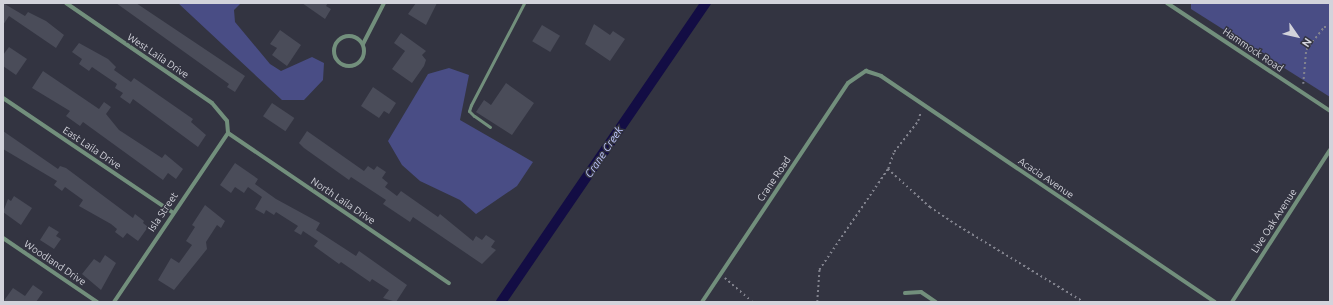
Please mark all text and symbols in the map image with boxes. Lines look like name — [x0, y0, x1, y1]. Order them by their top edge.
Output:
north arrow — [1277, 16, 1317, 56]
street label: Hammock Road — [1221, 25, 1285, 75]
street label: West Laila Drive — [125, 31, 191, 81]
text: N — [1300, 36, 1314, 49]
street label: East Laila Drive — [61, 124, 123, 172]
water label: Crane Creek — [582, 124, 626, 180]
street label: Crane Road — [755, 154, 793, 204]
street label: Acacia Avenue — [1016, 155, 1076, 201]
street label: North Laila Drive — [309, 175, 377, 227]
street label: Live Oak Avenue — [1249, 187, 1299, 255]
street label: Isla Street — [145, 190, 181, 234]
street label: Woodland Drive — [22, 238, 88, 288]

